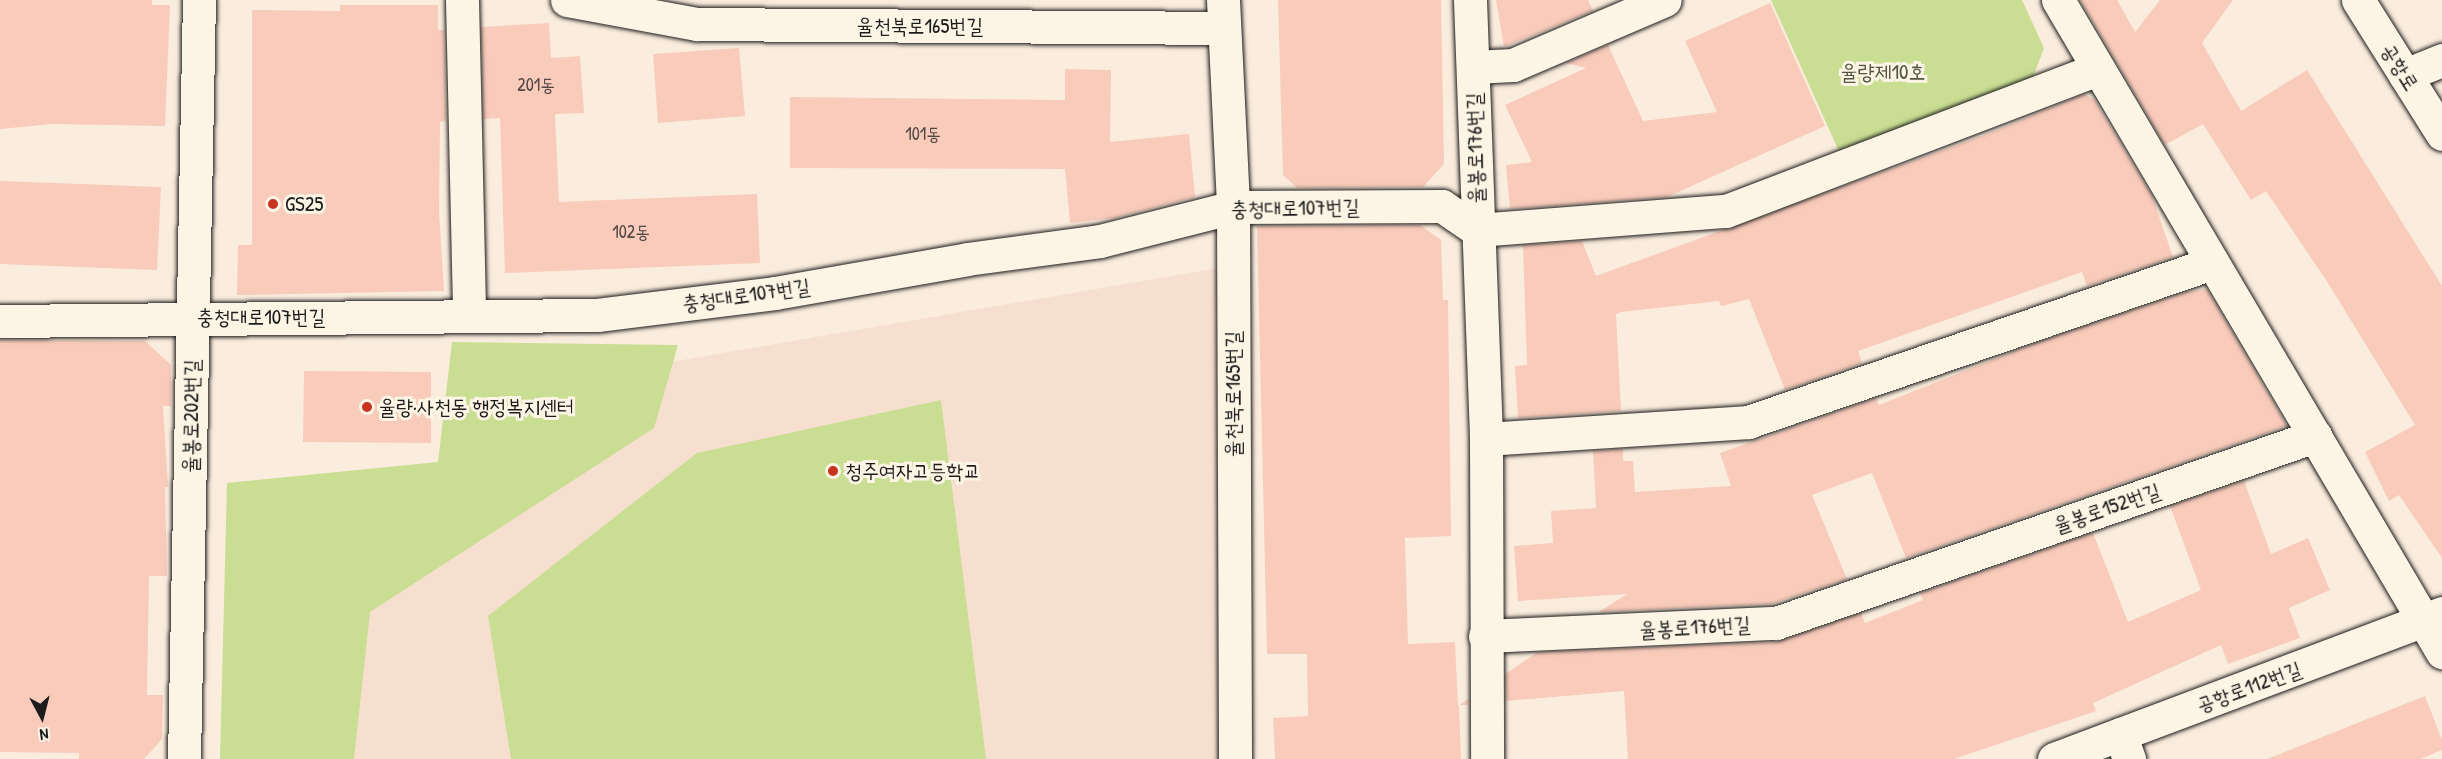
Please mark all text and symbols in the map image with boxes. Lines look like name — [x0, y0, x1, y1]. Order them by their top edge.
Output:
street label: 율천북로165번길 — [857, 13, 983, 39]
street label: 공항로 — [2376, 39, 2424, 95]
park label: 율량제10호 — [1841, 59, 1925, 85]
house number: 201동 — [517, 74, 555, 96]
street label: 율봉로176번길 — [1461, 92, 1489, 204]
house number: 101동 — [905, 123, 941, 145]
place label: GS25 — [285, 191, 323, 217]
street label: 충청대로107번길 — [1230, 194, 1360, 222]
marker: GS25 — [266, 197, 280, 211]
house number: 102동 — [612, 221, 650, 243]
street label: 충청대로107번길 — [680, 274, 812, 316]
street label: 충청대로107번길 — [197, 304, 325, 330]
street label: 율천북로165번길 — [1220, 331, 1246, 457]
street label: 율봉로202번길 — [177, 359, 205, 473]
place label: 율량·사천동 행정복지센터 — [379, 394, 574, 420]
marker: 율량·사천동 행정복지센터 — [360, 400, 374, 414]
place label: 청주여자고등학교 — [845, 458, 980, 484]
marker: 청주여자고등학교 — [826, 464, 840, 478]
street label: 율봉로152번길 — [2051, 478, 2163, 538]
street label: 율봉로176번길 — [1639, 612, 1751, 642]
street label: 공항로112번길 — [2193, 656, 2305, 718]
north arrow — [12, 687, 72, 747]
text: N — [39, 723, 50, 746]

